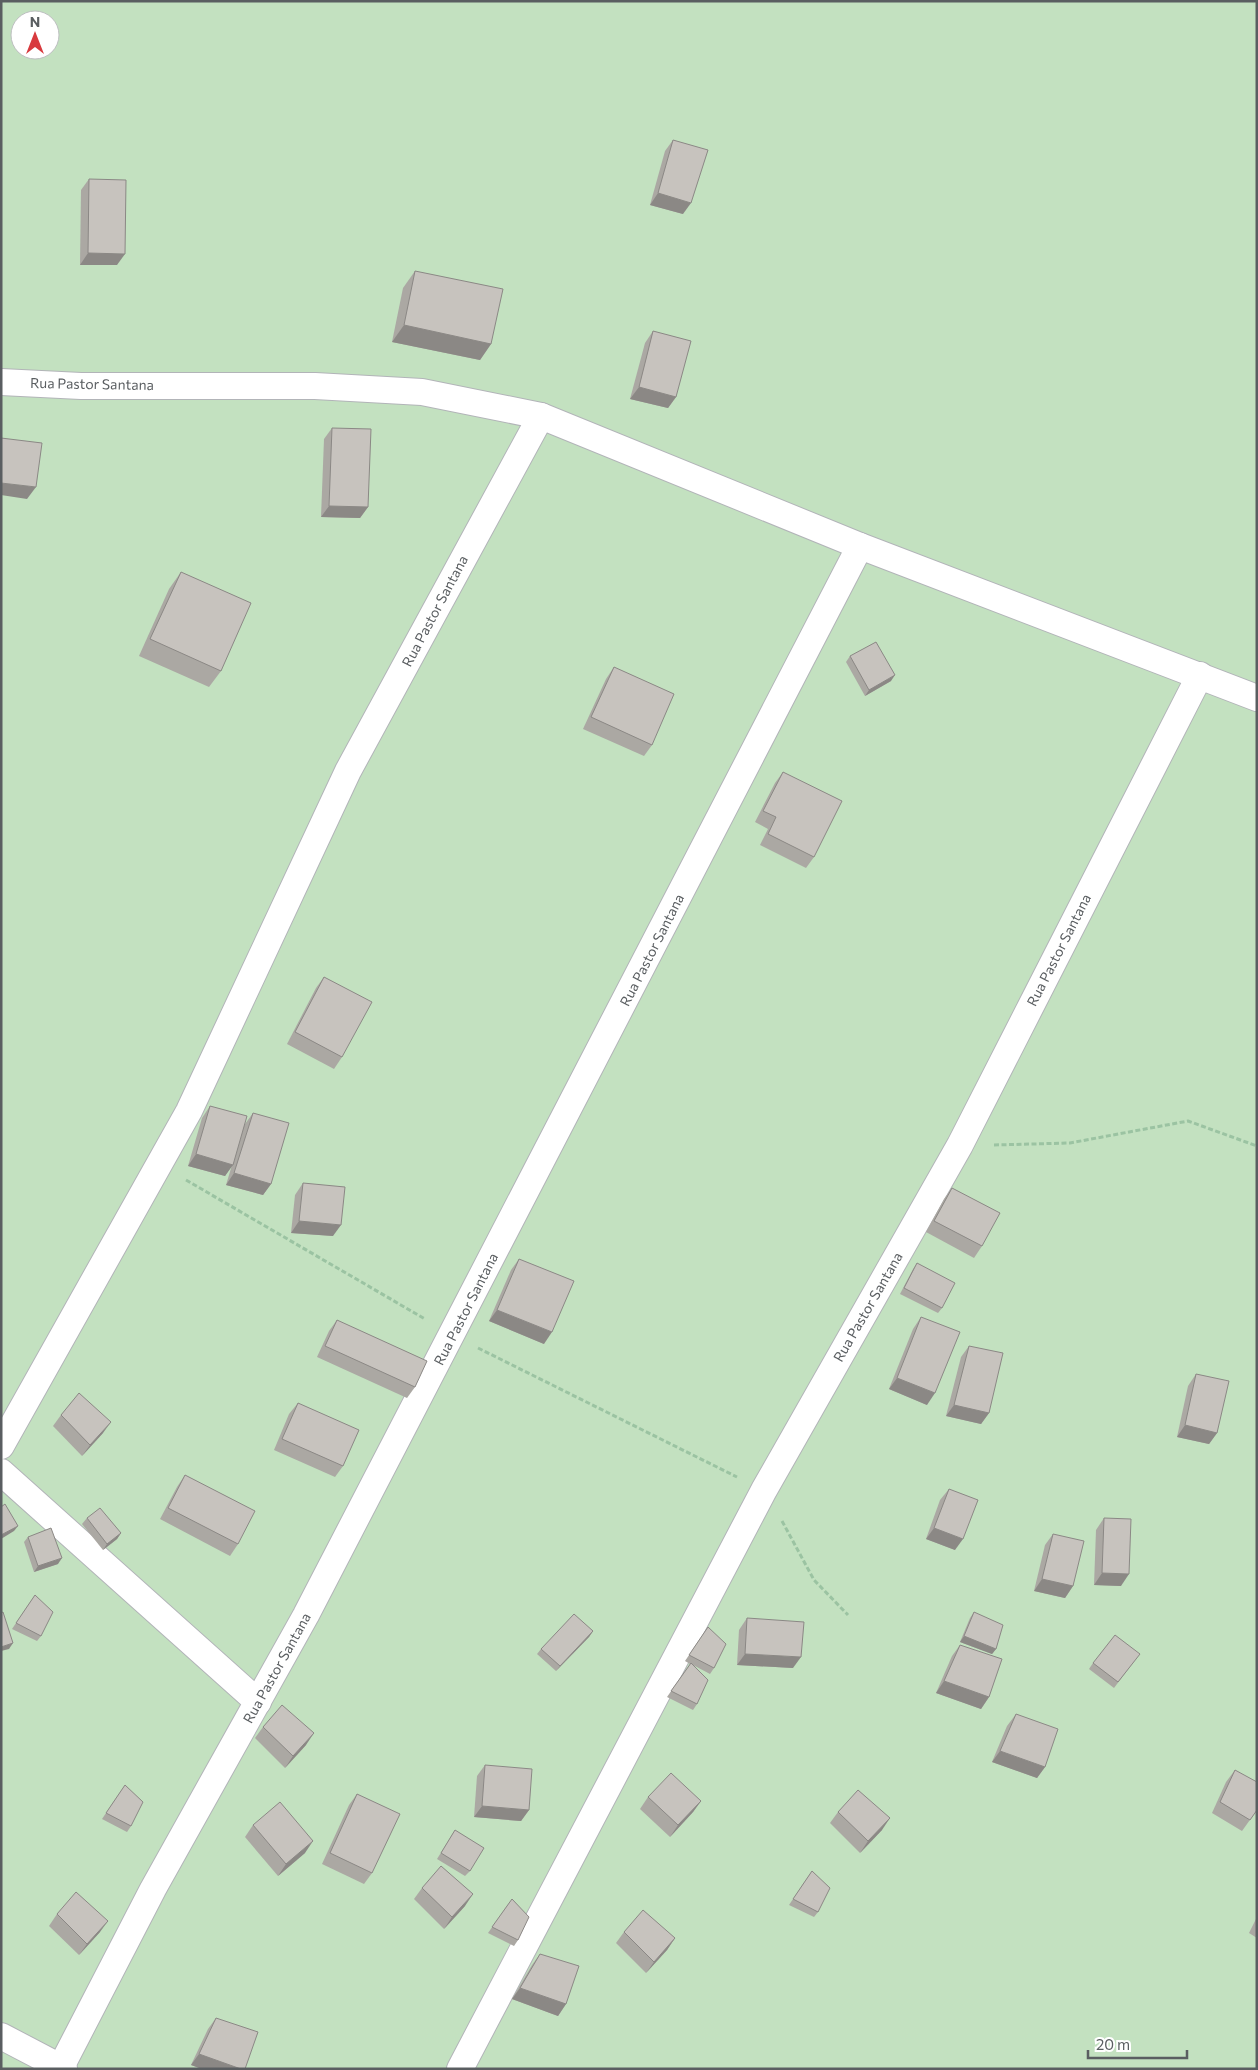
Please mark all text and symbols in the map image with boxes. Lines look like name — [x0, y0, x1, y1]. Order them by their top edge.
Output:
north arrow — [10, 10, 60, 60]
text: N — [30, 13, 40, 30]
street label: Rua Pastor Santana — [30, 374, 154, 393]
street label: Rua Pastor Santana — [398, 552, 471, 669]
street label: Rua Pastor Santana — [616, 891, 687, 1009]
street label: Rua Pastor Santana — [1023, 891, 1094, 1009]
street label: Rua Pastor Santana — [829, 1249, 906, 1365]
street label: Rua Pastor Santana — [430, 1250, 501, 1368]
street label: Rua Pastor Santana — [239, 1609, 314, 1726]
scale bar — [1088, 2028, 1187, 2060]
text: 20 m — [1096, 2035, 1130, 2053]

